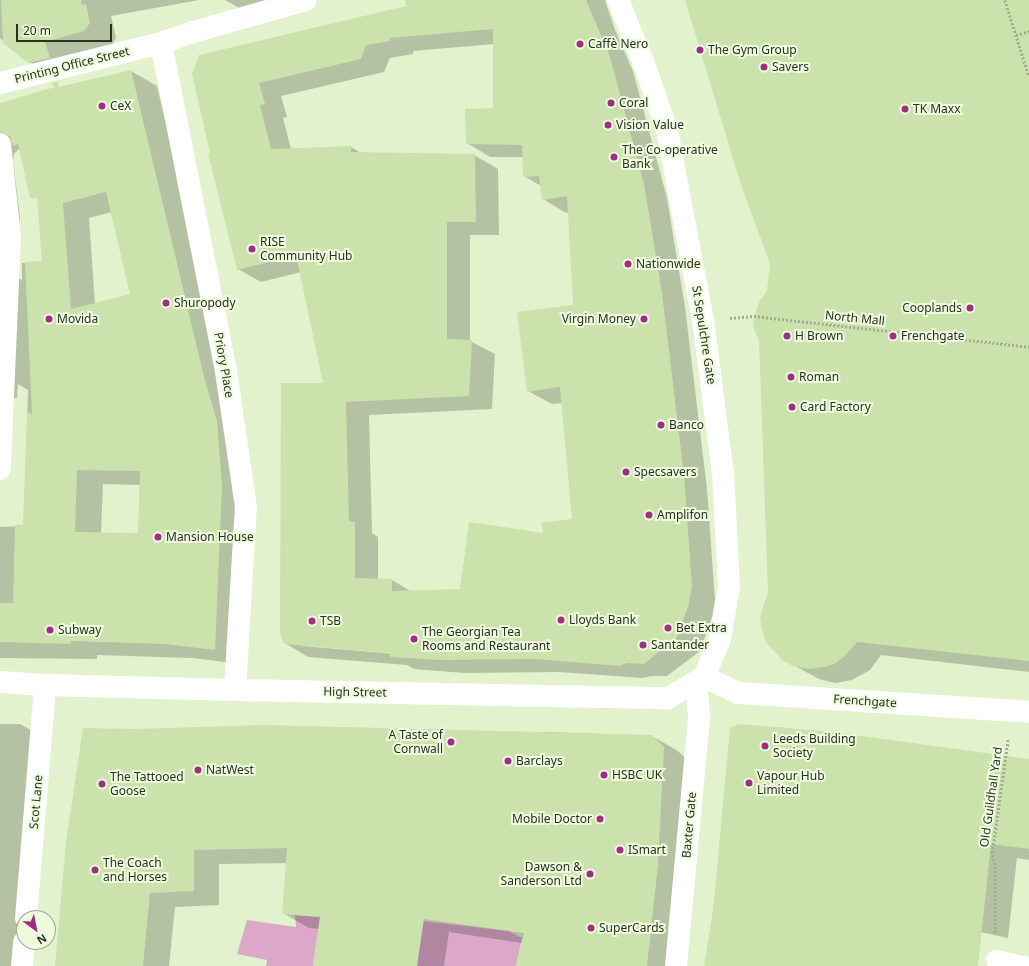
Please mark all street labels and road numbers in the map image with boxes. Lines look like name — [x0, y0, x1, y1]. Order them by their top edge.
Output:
street label: Printing Office Street — [13, 44, 131, 86]
street label: St Sepulchre Gate — [689, 285, 719, 385]
street label: North Mall — [824, 308, 886, 328]
street label: Priory Place — [211, 331, 237, 399]
street label: High Street — [323, 684, 387, 700]
street label: Frenchgate — [833, 692, 897, 710]
street label: Old Guildhall Yard — [977, 746, 1005, 848]
street label: Scot Lane — [26, 774, 46, 830]
street label: Baxter Gate — [679, 791, 699, 859]

